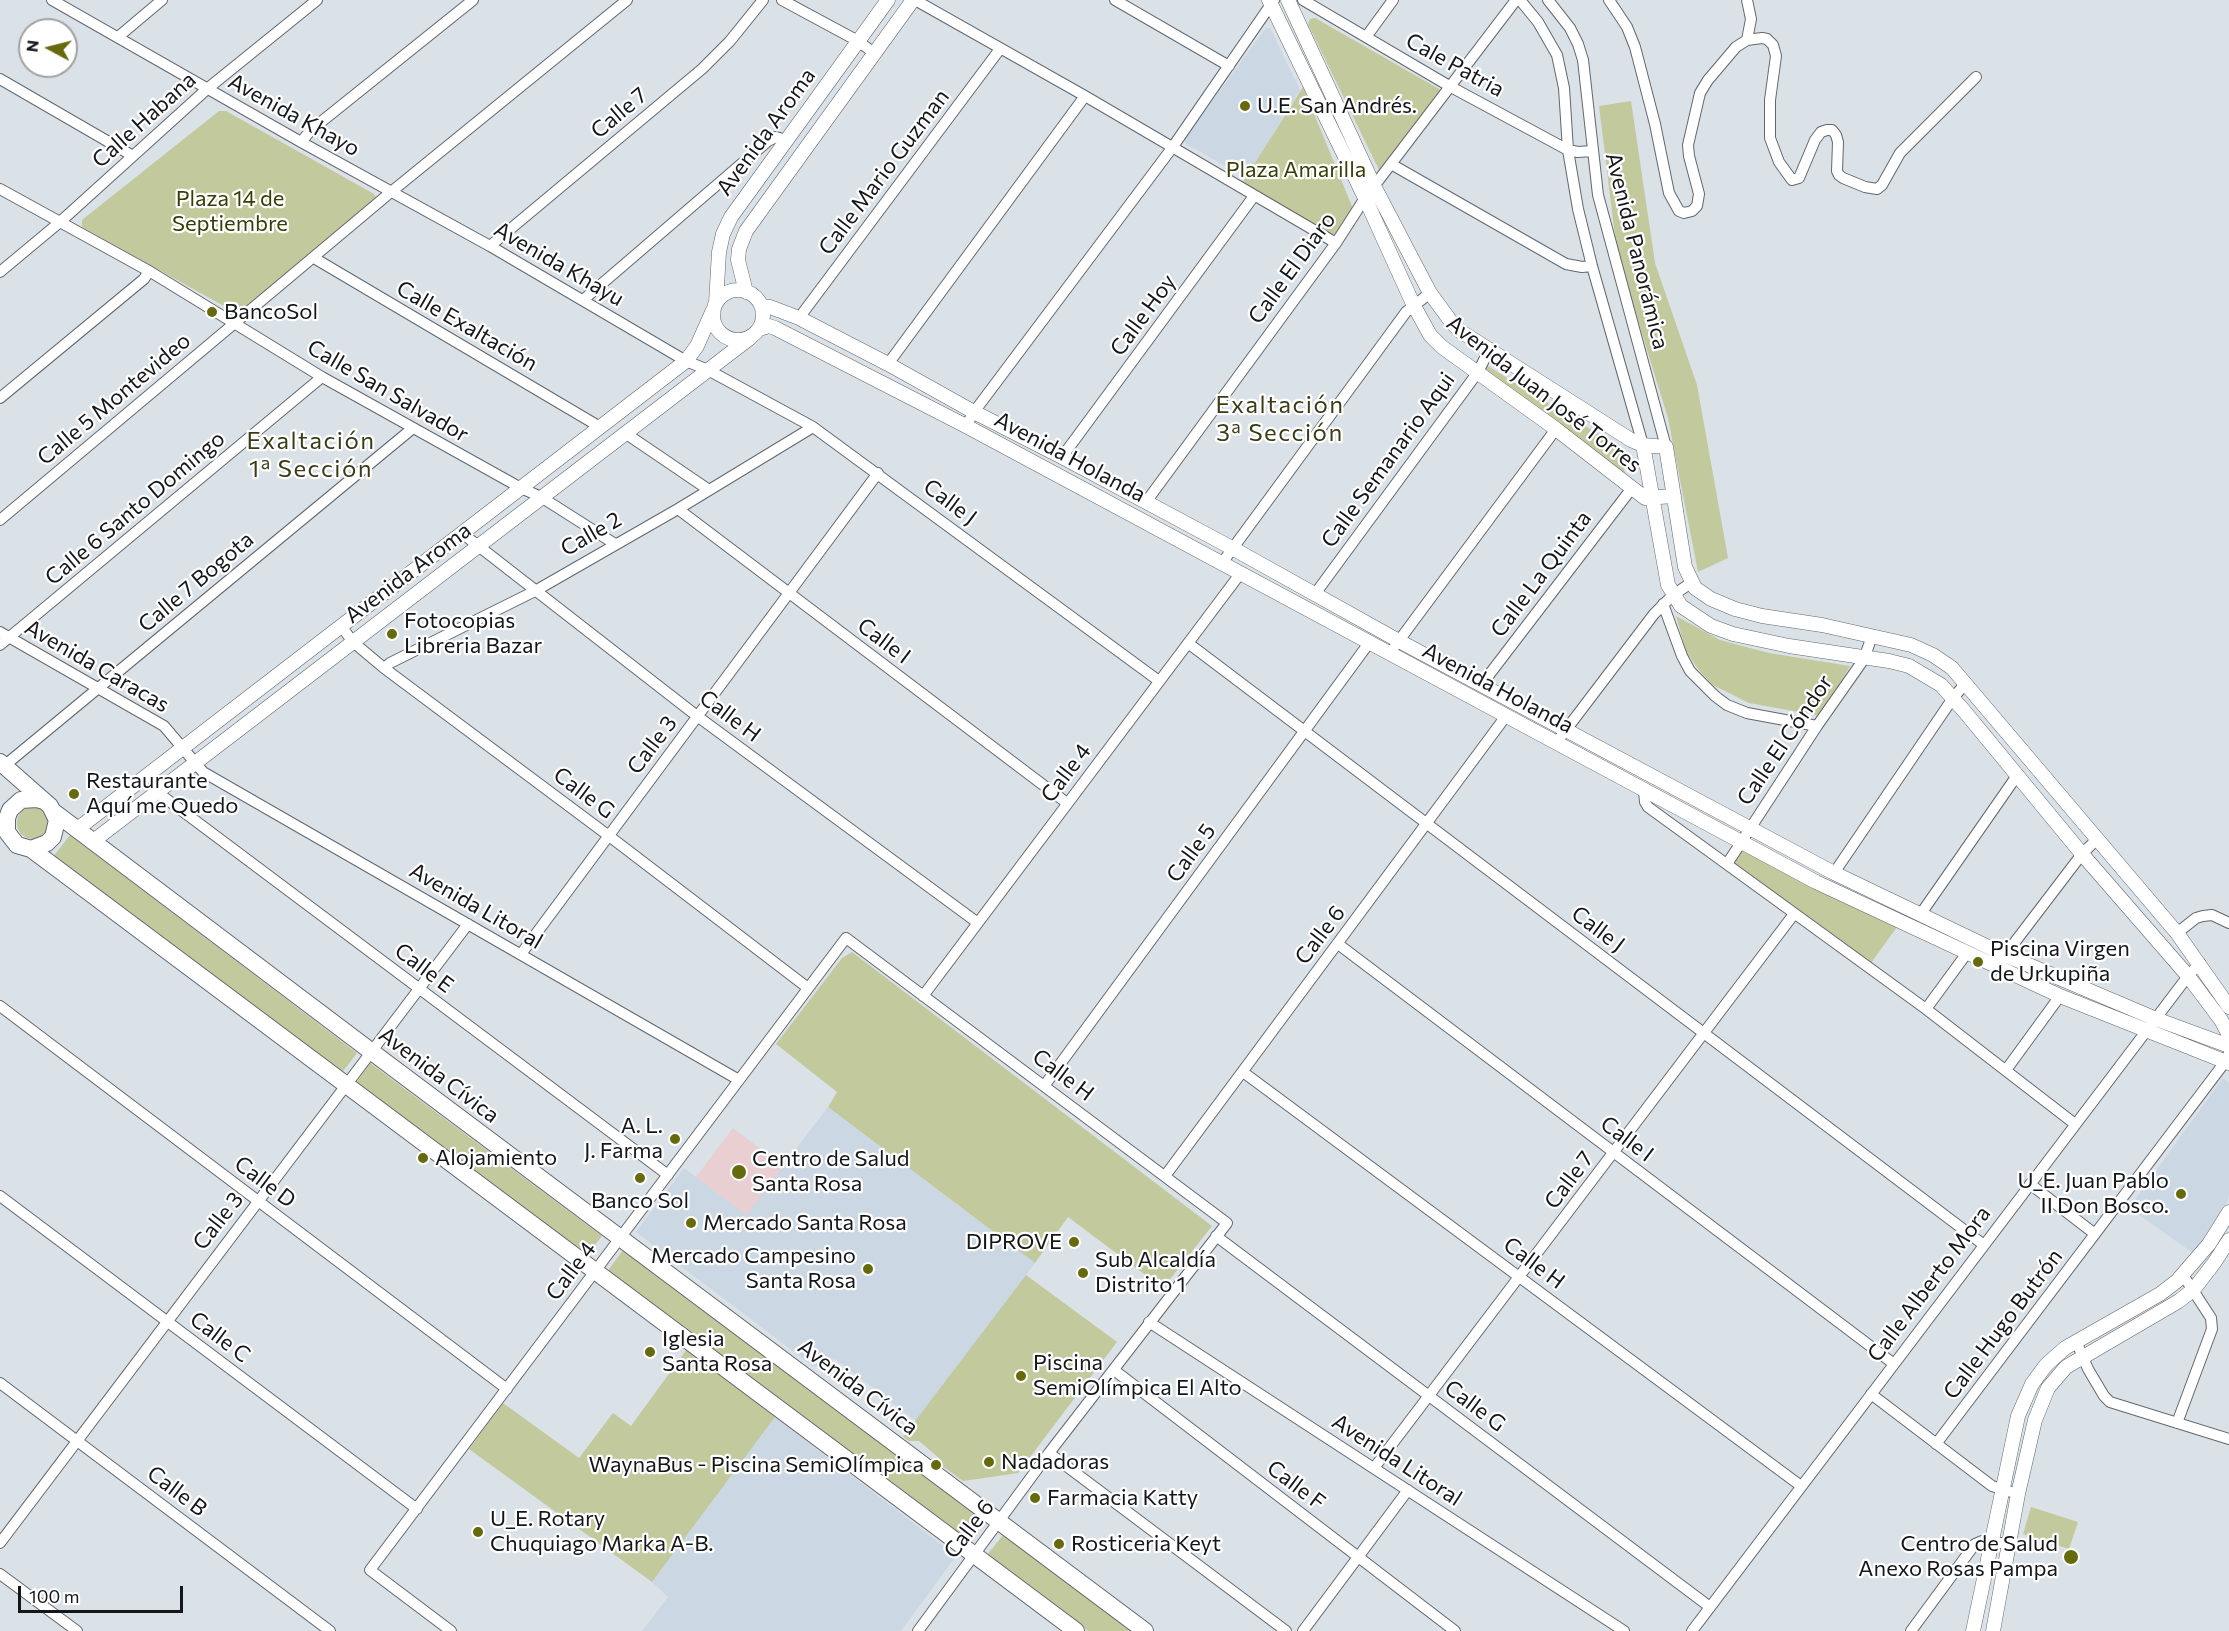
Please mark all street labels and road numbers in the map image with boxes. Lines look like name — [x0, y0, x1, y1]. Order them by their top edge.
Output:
street label: Cale Patria — [1401, 27, 1509, 103]
street label: Avenida Aroma — [711, 63, 821, 201]
street label: Calle Habana — [87, 67, 201, 173]
street label: Avenida Khayo — [224, 68, 364, 162]
street label: Calle 7 — [586, 82, 652, 144]
street label: Calle Mario Guzman — [813, 84, 955, 260]
street label: Avenida Panorámica — [1600, 150, 1674, 352]
street label: Calle El Diaro — [1243, 207, 1341, 329]
street label: Avenida Khayu — [489, 216, 629, 312]
street label: Calle Hoy — [1105, 269, 1181, 361]
street label: Calle Exaltación — [392, 275, 542, 377]
street label: Avenida Juan José Torres — [1441, 310, 1647, 478]
street label: Calle 5 Montevideo — [32, 327, 196, 471]
street label: Calle San Salvador — [303, 334, 473, 448]
street label: Calle Semanario Aqui — [1316, 367, 1460, 553]
street label: Avenida Holanda — [990, 406, 1150, 508]
street label: Calle 6 Santo Domingo — [40, 425, 230, 591]
street label: Calle J — [918, 473, 982, 531]
street label: Calle 2 — [556, 506, 626, 562]
street label: Calle La Quinta — [1485, 506, 1597, 642]
street label: Avenida Aroma — [340, 517, 476, 629]
street label: Calle 7 Bogota — [133, 526, 259, 638]
street label: Calle I — [852, 612, 916, 670]
street label: Avenida Caracas — [20, 614, 174, 718]
street label: Avenida Holanda — [1418, 637, 1578, 739]
street label: Calle El Cóndor — [1732, 670, 1838, 810]
street label: Calle H — [694, 684, 766, 748]
street label: Calle 3 — [622, 711, 682, 779]
street label: Calle 4 — [1035, 738, 1097, 808]
street label: Calle G — [548, 761, 620, 825]
street label: Calle 5 — [1161, 818, 1221, 888]
street label: Avenida Litoral — [405, 857, 547, 955]
street label: Calle 6 — [1289, 900, 1351, 970]
street label: Calle J — [1566, 900, 1630, 958]
street label: Calle E — [389, 937, 459, 999]
street label: Avenida Cívica — [374, 1021, 504, 1129]
street label: Calle H — [1027, 1043, 1099, 1107]
street label: Calle I — [1595, 1110, 1659, 1168]
street label: Calle 7 — [1539, 1146, 1599, 1214]
street label: Calle D — [229, 1150, 301, 1214]
street label: Calle 3 — [187, 1187, 249, 1255]
street label: Calle Alberto Mora — [1862, 1201, 1996, 1367]
street label: Calle H — [1498, 1231, 1570, 1295]
street label: Calle 4 — [540, 1236, 602, 1306]
street label: Calle Hugo Butrón — [1938, 1244, 2068, 1404]
street label: Calle C — [185, 1306, 255, 1368]
street label: Avenida Cívica — [793, 1333, 923, 1441]
street label: Calle G — [1439, 1374, 1511, 1438]
street label: Avenida Litoral — [1327, 1408, 1467, 1512]
street label: Calle F — [1262, 1455, 1330, 1515]
street label: Calle B — [142, 1460, 212, 1522]
street label: Calle 6 — [938, 1494, 1000, 1564]

